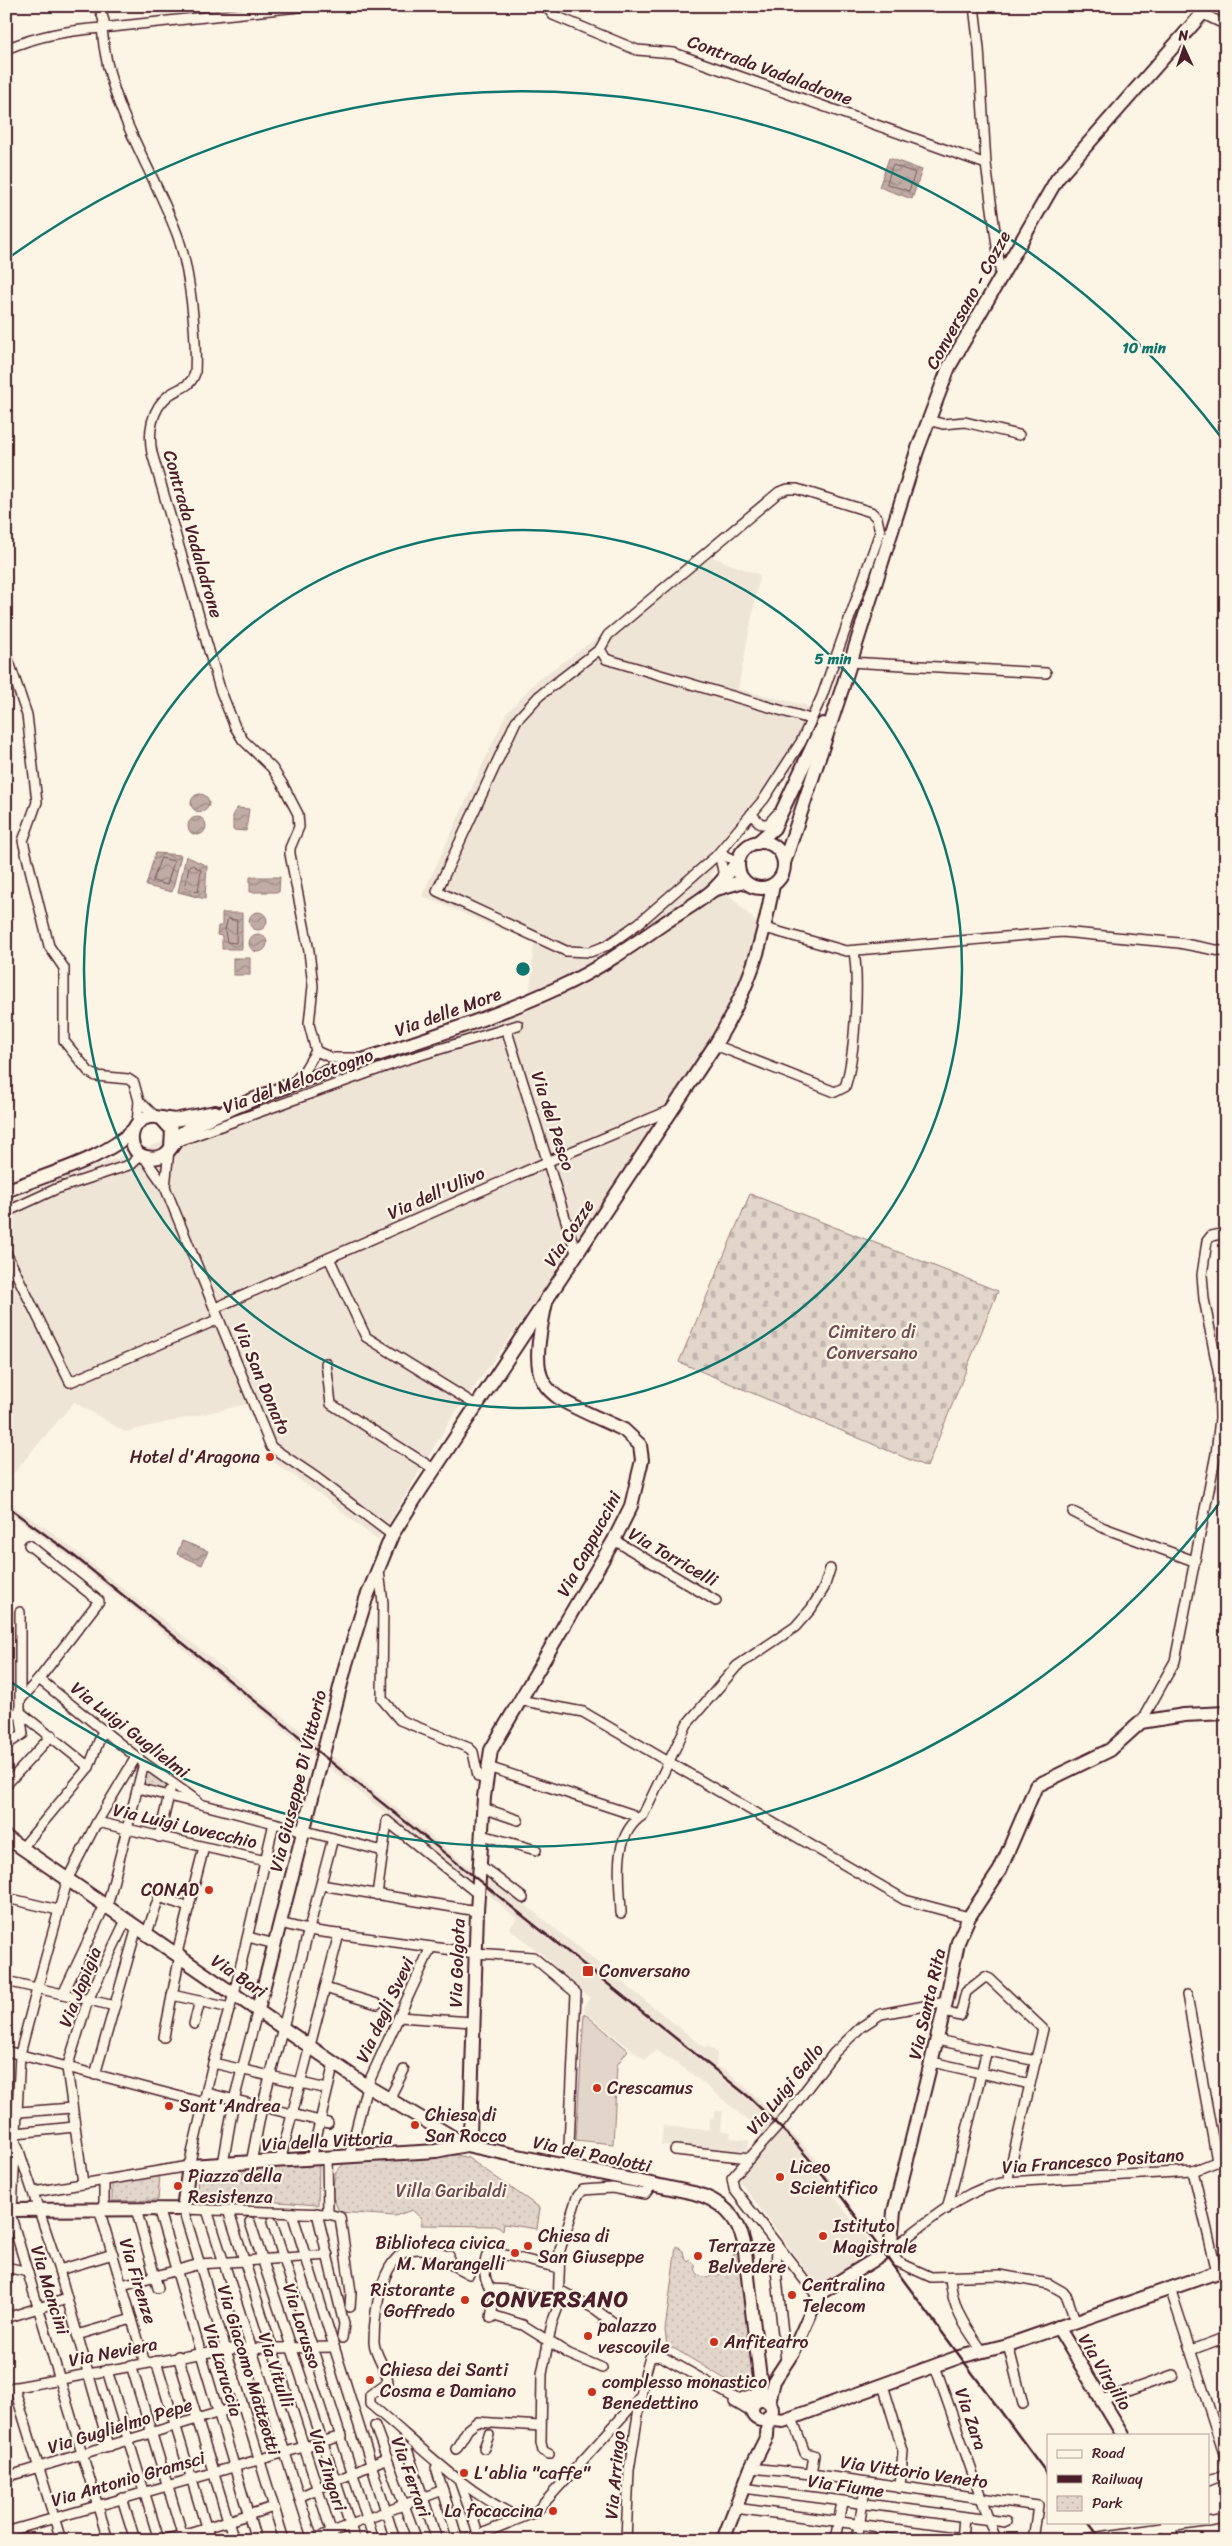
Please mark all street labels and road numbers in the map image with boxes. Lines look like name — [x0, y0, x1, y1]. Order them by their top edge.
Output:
street label: Contrada Vadaladrone — [683, 25, 857, 115]
street label: Conversano - Cozze — [916, 224, 1020, 376]
street label: Contrada Vadaladrone — [154, 446, 232, 622]
street label: Via delle More — [390, 978, 506, 1046]
street label: Via del Melocotogno — [218, 1039, 378, 1123]
street label: Via del Pesco — [522, 1067, 584, 1175]
street label: Via dell'Ulivo — [382, 1157, 490, 1229]
street label: Via Cozze — [535, 1192, 603, 1274]
street label: Via San Donato — [224, 1318, 300, 1440]
street label: Via Cappuccini — [548, 1484, 631, 1603]
street label: Via Torricelli — [622, 1518, 725, 1596]
street label: Via Luigi Guglielmi — [63, 1673, 198, 1788]
street label: Via Giuseppe Di Vittorio — [260, 1687, 336, 1875]
street label: Via Luigi Lovecchio — [110, 1794, 260, 1858]
street label: Via Golgota — [439, 1917, 475, 2008]
street label: Via Japigia — [49, 1942, 111, 2032]
street label: Via Bari — [204, 1945, 275, 2007]
street label: Via Santa Rita — [899, 1945, 955, 2063]
street label: Via degli Svevi — [346, 1951, 424, 2068]
street label: Via Luigi Gallo — [738, 2036, 832, 2142]
street label: Via della Vittoria — [261, 2122, 394, 2160]
street label: Via dei Paolotti — [530, 2126, 655, 2182]
street label: Via Francesco Positano — [1001, 2139, 1185, 2183]
street label: Via Firenze — [110, 2234, 166, 2328]
street label: Via Mancini — [21, 2241, 79, 2340]
street label: Via Lorusso — [273, 2279, 331, 2373]
street label: Via Giacomo Matteotti — [208, 2281, 290, 2460]
street label: Via Laruccia — [194, 2320, 252, 2420]
street label: Via Virgilio — [1069, 2327, 1141, 2417]
street label: Via Neviera — [66, 2328, 160, 2376]
street label: Via Vitulli — [249, 2328, 304, 2413]
street label: Via Zara — [945, 2383, 997, 2455]
street label: Via Guglielmo Pepe — [44, 2389, 196, 2463]
street label: Via Zingari — [300, 2425, 357, 2516]
street label: Via Arringo — [595, 2429, 635, 2521]
street label: Via Ferrari — [382, 2432, 441, 2523]
street label: Via Antonio Gramsci — [47, 2441, 210, 2516]
street label: Via Vittorio Veneto — [838, 2446, 990, 2498]
street label: Via Fiume — [806, 2465, 886, 2507]

